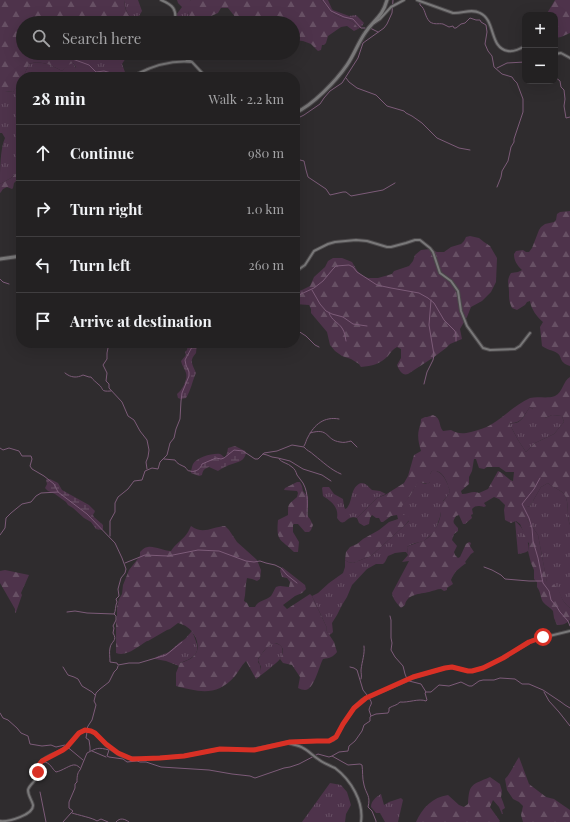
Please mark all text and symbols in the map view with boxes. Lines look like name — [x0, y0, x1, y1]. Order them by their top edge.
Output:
map controls — [522, 12, 558, 84]
button: + — [522, 12, 558, 48]
search box — [16, 16, 300, 60]
icon: search — [30, 27, 52, 49]
text: Search here — [62, 28, 141, 48]
button: − — [522, 48, 558, 84]
text: 28 min — [32, 87, 86, 109]
text: Walk · 2.2 km — [209, 90, 284, 107]
icon: ahead — [32, 142, 54, 164]
text: Continue — [70, 143, 134, 163]
text: 980 m — [248, 144, 284, 161]
icon: right — [32, 198, 54, 220]
text: Turn right — [70, 199, 143, 219]
text: 1.0 km — [247, 200, 284, 217]
icon: left — [32, 254, 54, 276]
text: Turn left — [70, 255, 131, 275]
text: 260 m — [248, 256, 284, 273]
icon: arrive — [32, 310, 54, 332]
text: Arrive at destination — [70, 311, 212, 331]
route start — [534, 628, 552, 646]
route end — [29, 763, 47, 781]

